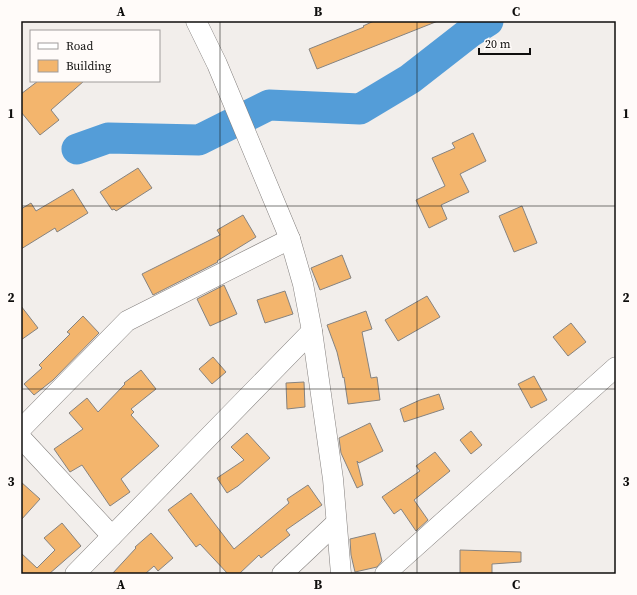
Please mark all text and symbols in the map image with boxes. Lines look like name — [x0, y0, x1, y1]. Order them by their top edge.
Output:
text: A — [117, 3, 126, 20]
text: B — [314, 3, 323, 20]
text: C — [512, 3, 520, 20]
legend — [30, 30, 160, 82]
scale bar — [479, 30, 530, 56]
text: 20 m — [485, 36, 511, 52]
text: Road — [66, 38, 93, 54]
text: Building — [66, 58, 111, 74]
text: 1 — [7, 105, 15, 122]
text: 1 — [622, 105, 630, 122]
text: 2 — [7, 289, 15, 306]
text: 2 — [622, 289, 630, 306]
text: 3 — [7, 473, 15, 490]
text: 3 — [622, 473, 630, 490]
text: A — [117, 576, 126, 593]
text: B — [314, 576, 323, 593]
text: C — [512, 576, 520, 593]

